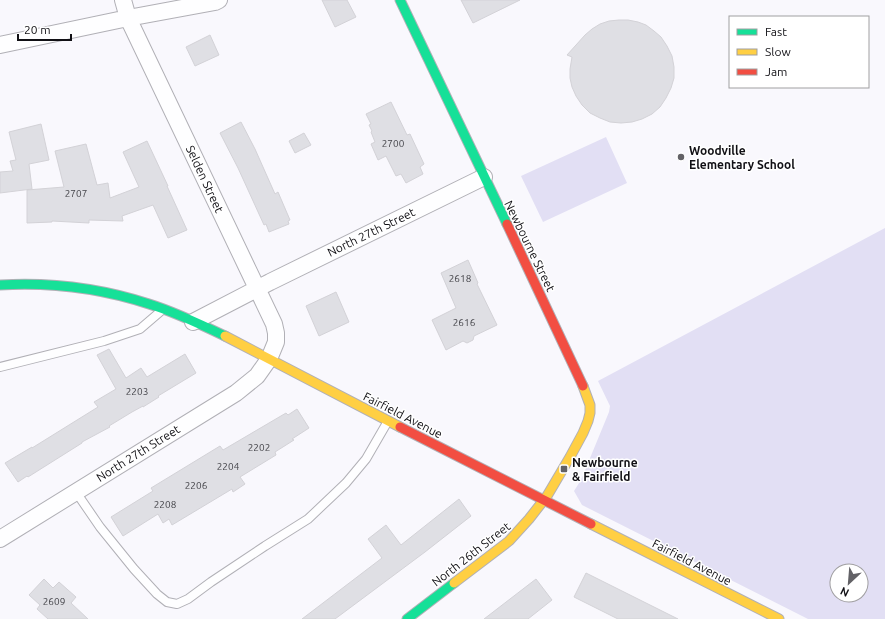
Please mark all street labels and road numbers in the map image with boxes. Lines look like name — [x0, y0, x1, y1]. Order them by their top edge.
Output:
street label: Selden Street — [184, 143, 226, 215]
street label: Newbourne Street — [502, 198, 558, 294]
street label: North 27th Street — [325, 205, 417, 259]
street label: Fairfield Avenue — [361, 389, 445, 441]
street label: North 27th Street — [94, 422, 182, 484]
street label: North 26th Street — [429, 519, 513, 589]
street label: Fairfield Avenue — [650, 536, 734, 588]

